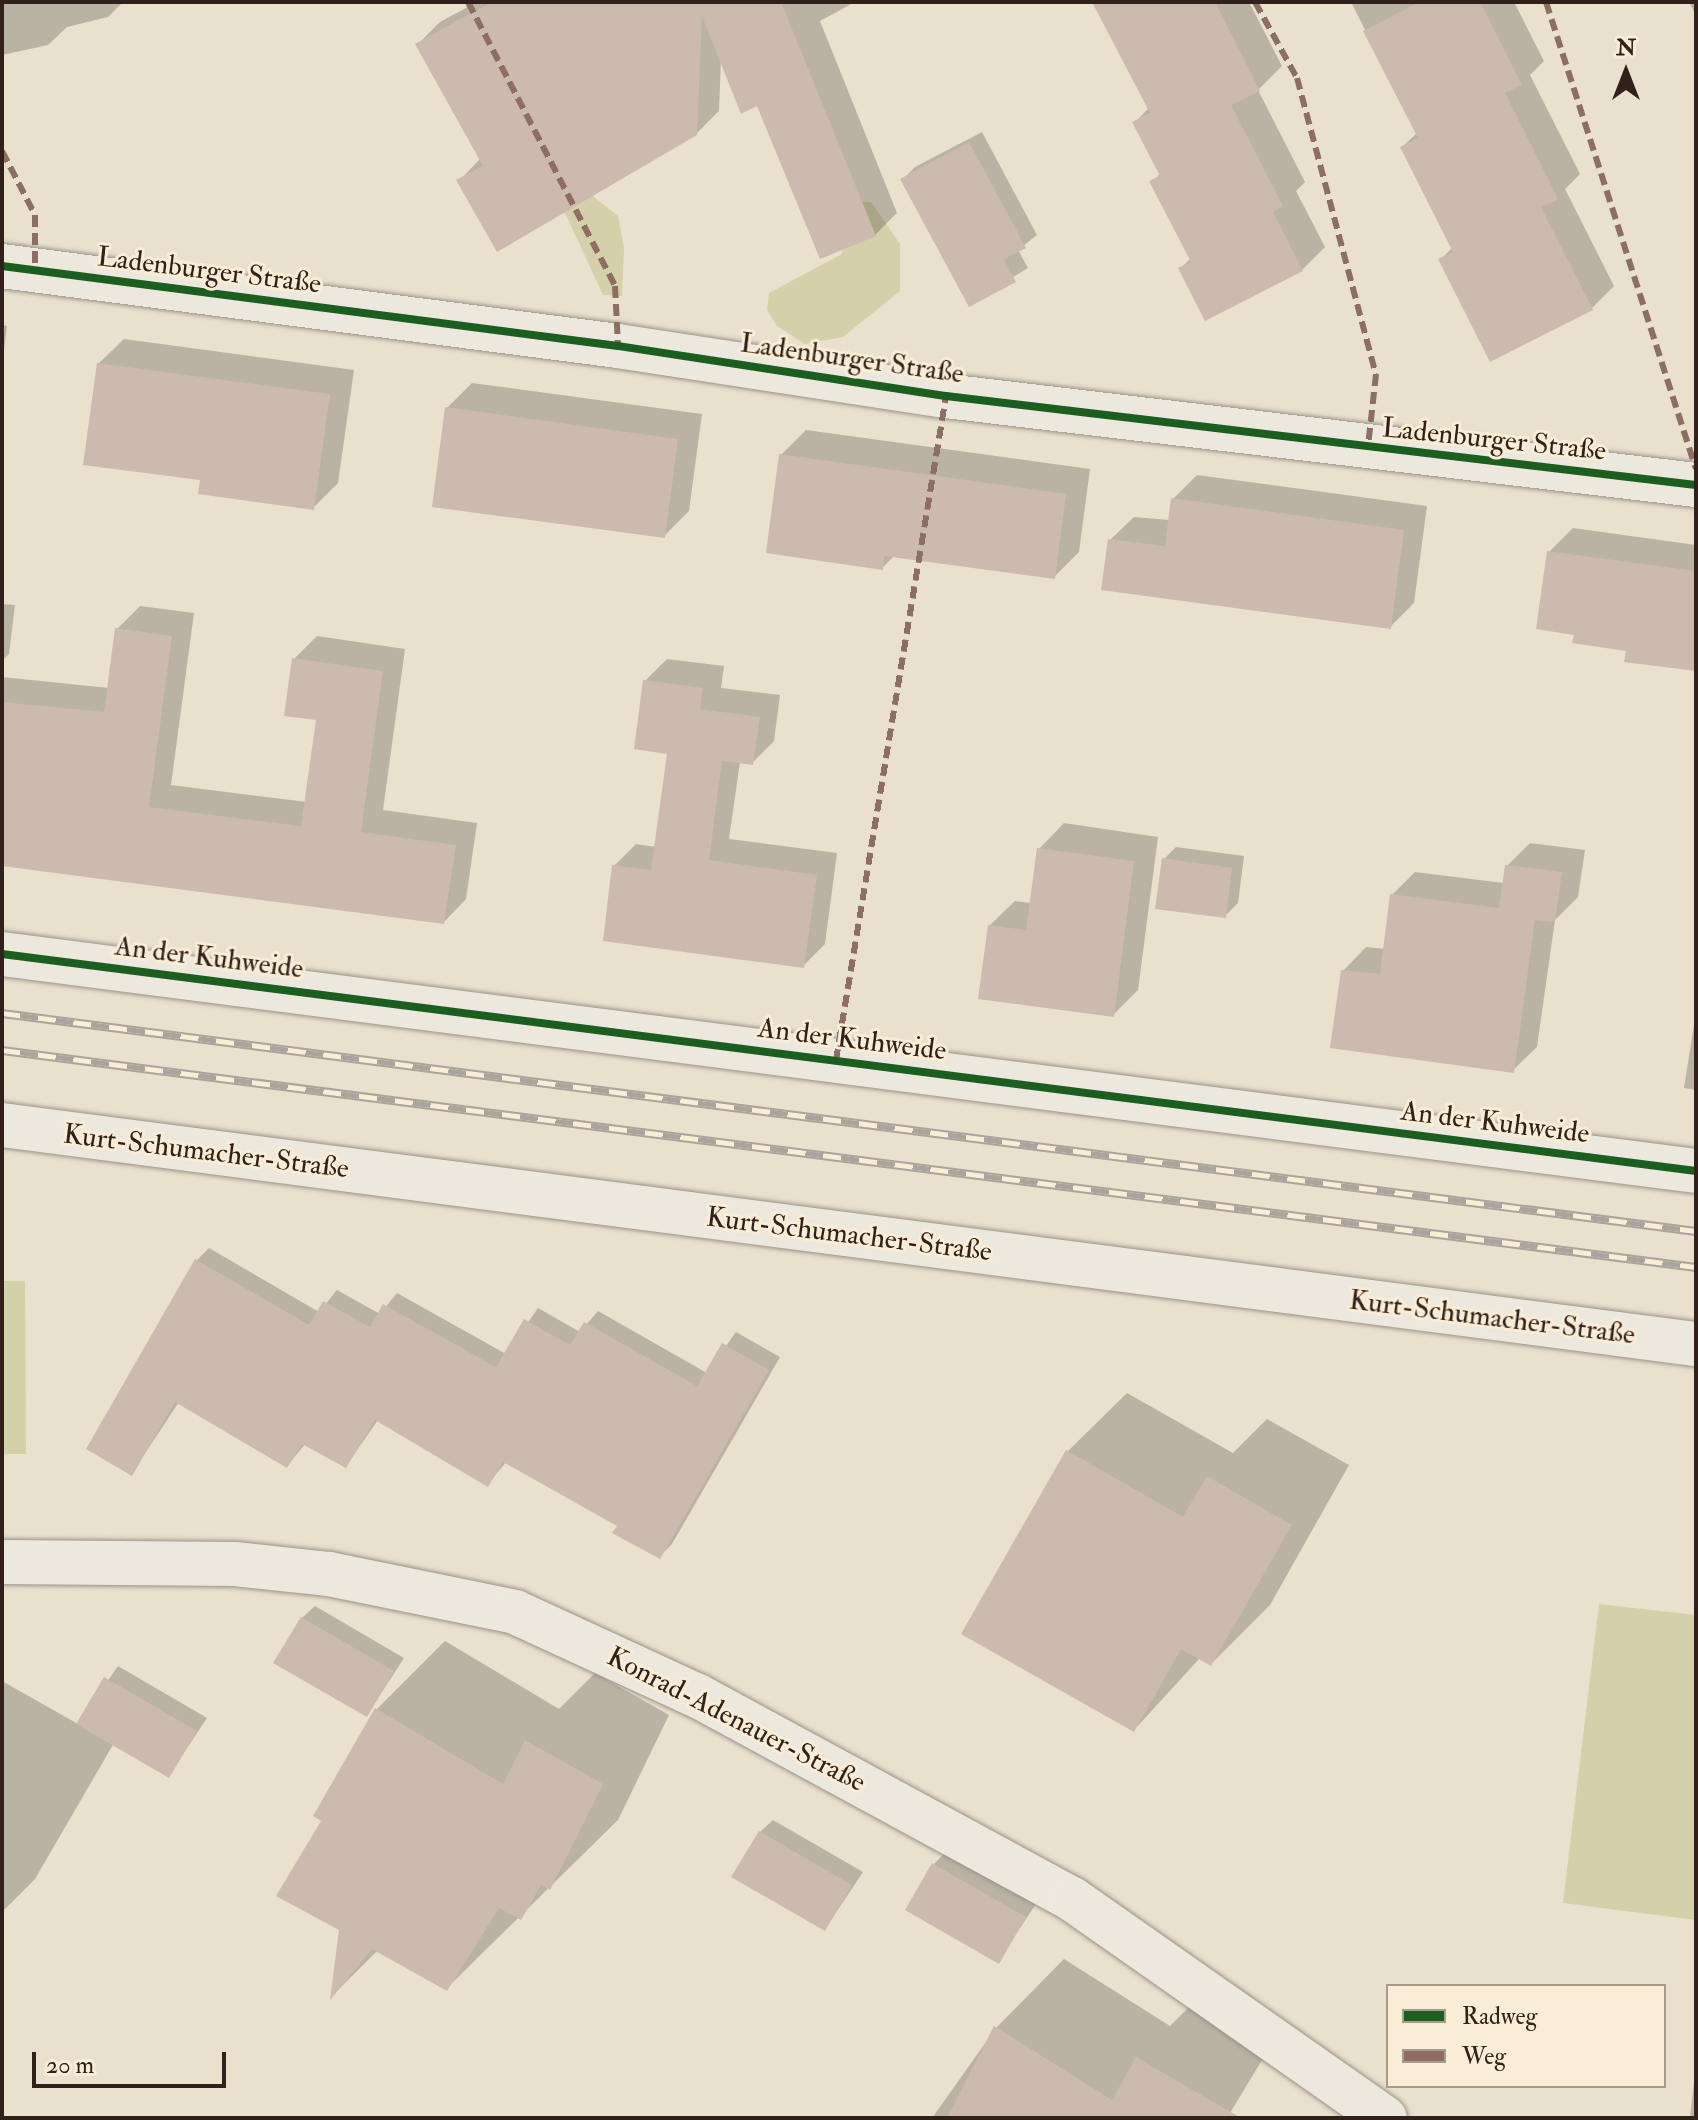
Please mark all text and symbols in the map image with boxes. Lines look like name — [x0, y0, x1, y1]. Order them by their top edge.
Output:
north arrow — [1586, 32, 1666, 112]
text: N — [1616, 34, 1636, 62]
street label: Ladenburger Straße — [95, 241, 323, 301]
street label: Ladenburger Straße — [738, 327, 966, 391]
street label: Ladenburger Straße — [1380, 412, 1608, 468]
street label: An der Kuhweide — [113, 930, 305, 986]
street label: An der Kuhweide — [756, 1012, 948, 1068]
street label: An der Kuhweide — [1399, 1095, 1591, 1151]
street label: Kurt-Schumacher-Straße — [61, 1118, 351, 1186]
street label: Kurt-Schumacher-Straße — [704, 1201, 994, 1269]
street label: Kurt-Schumacher-Straße — [1347, 1284, 1637, 1352]
street label: Konrad-Adenauer-Straße — [601, 1640, 871, 1800]
legend — [1386, 1984, 1666, 2088]
text: Radweg — [1462, 2001, 1537, 2032]
scale bar — [36, 2036, 230, 2086]
text: Weg — [1462, 2041, 1506, 2072]
text: 20 m — [46, 2050, 94, 2081]

